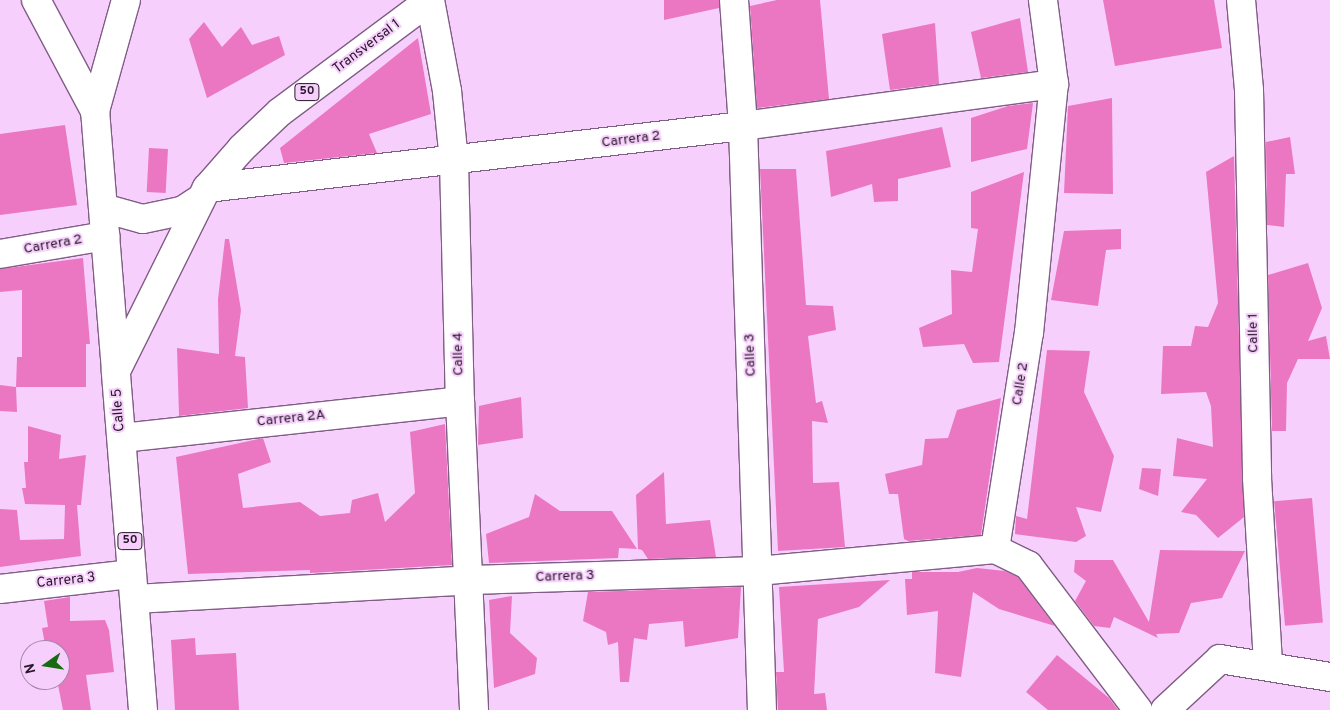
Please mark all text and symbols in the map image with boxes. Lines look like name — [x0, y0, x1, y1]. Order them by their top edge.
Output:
street label: Transversal 1 — [330, 16, 404, 78]
road number: 50 — [293, 82, 321, 101]
street label: Carrera 2 — [601, 128, 661, 152]
street label: Carrera 2 — [22, 232, 84, 258]
street label: Calle 1 — [1245, 313, 1263, 353]
street label: Calle 4 — [450, 332, 468, 376]
street label: Calle 3 — [742, 333, 760, 377]
street label: Calle 2 — [1009, 361, 1033, 407]
street label: Calle 5 — [109, 388, 129, 432]
street label: Carrera 2A — [256, 407, 326, 431]
road number: 50 — [116, 532, 144, 550]
street label: Carrera 3 — [535, 568, 595, 586]
street label: Carrera 3 — [36, 570, 96, 592]
north arrow — [20, 640, 70, 690]
text: N — [21, 661, 40, 675]

